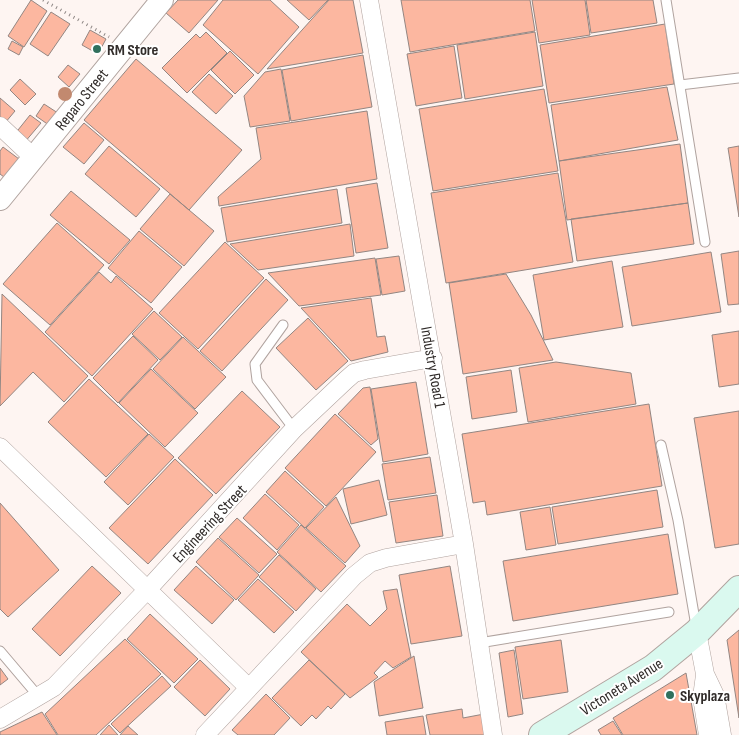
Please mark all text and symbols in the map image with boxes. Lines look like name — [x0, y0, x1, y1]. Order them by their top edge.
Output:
place label: RM Store — [107, 41, 159, 60]
marker: RM Store — [91, 43, 103, 55]
street label: Reparo Street — [52, 65, 113, 135]
street label: Industry Road 1 — [416, 325, 449, 410]
street label: Engineering Street — [169, 481, 251, 567]
street label: Victoneta Avenue — [577, 654, 667, 720]
place label: Skyplaza — [680, 687, 730, 706]
marker: Skyplaza — [664, 689, 676, 701]

